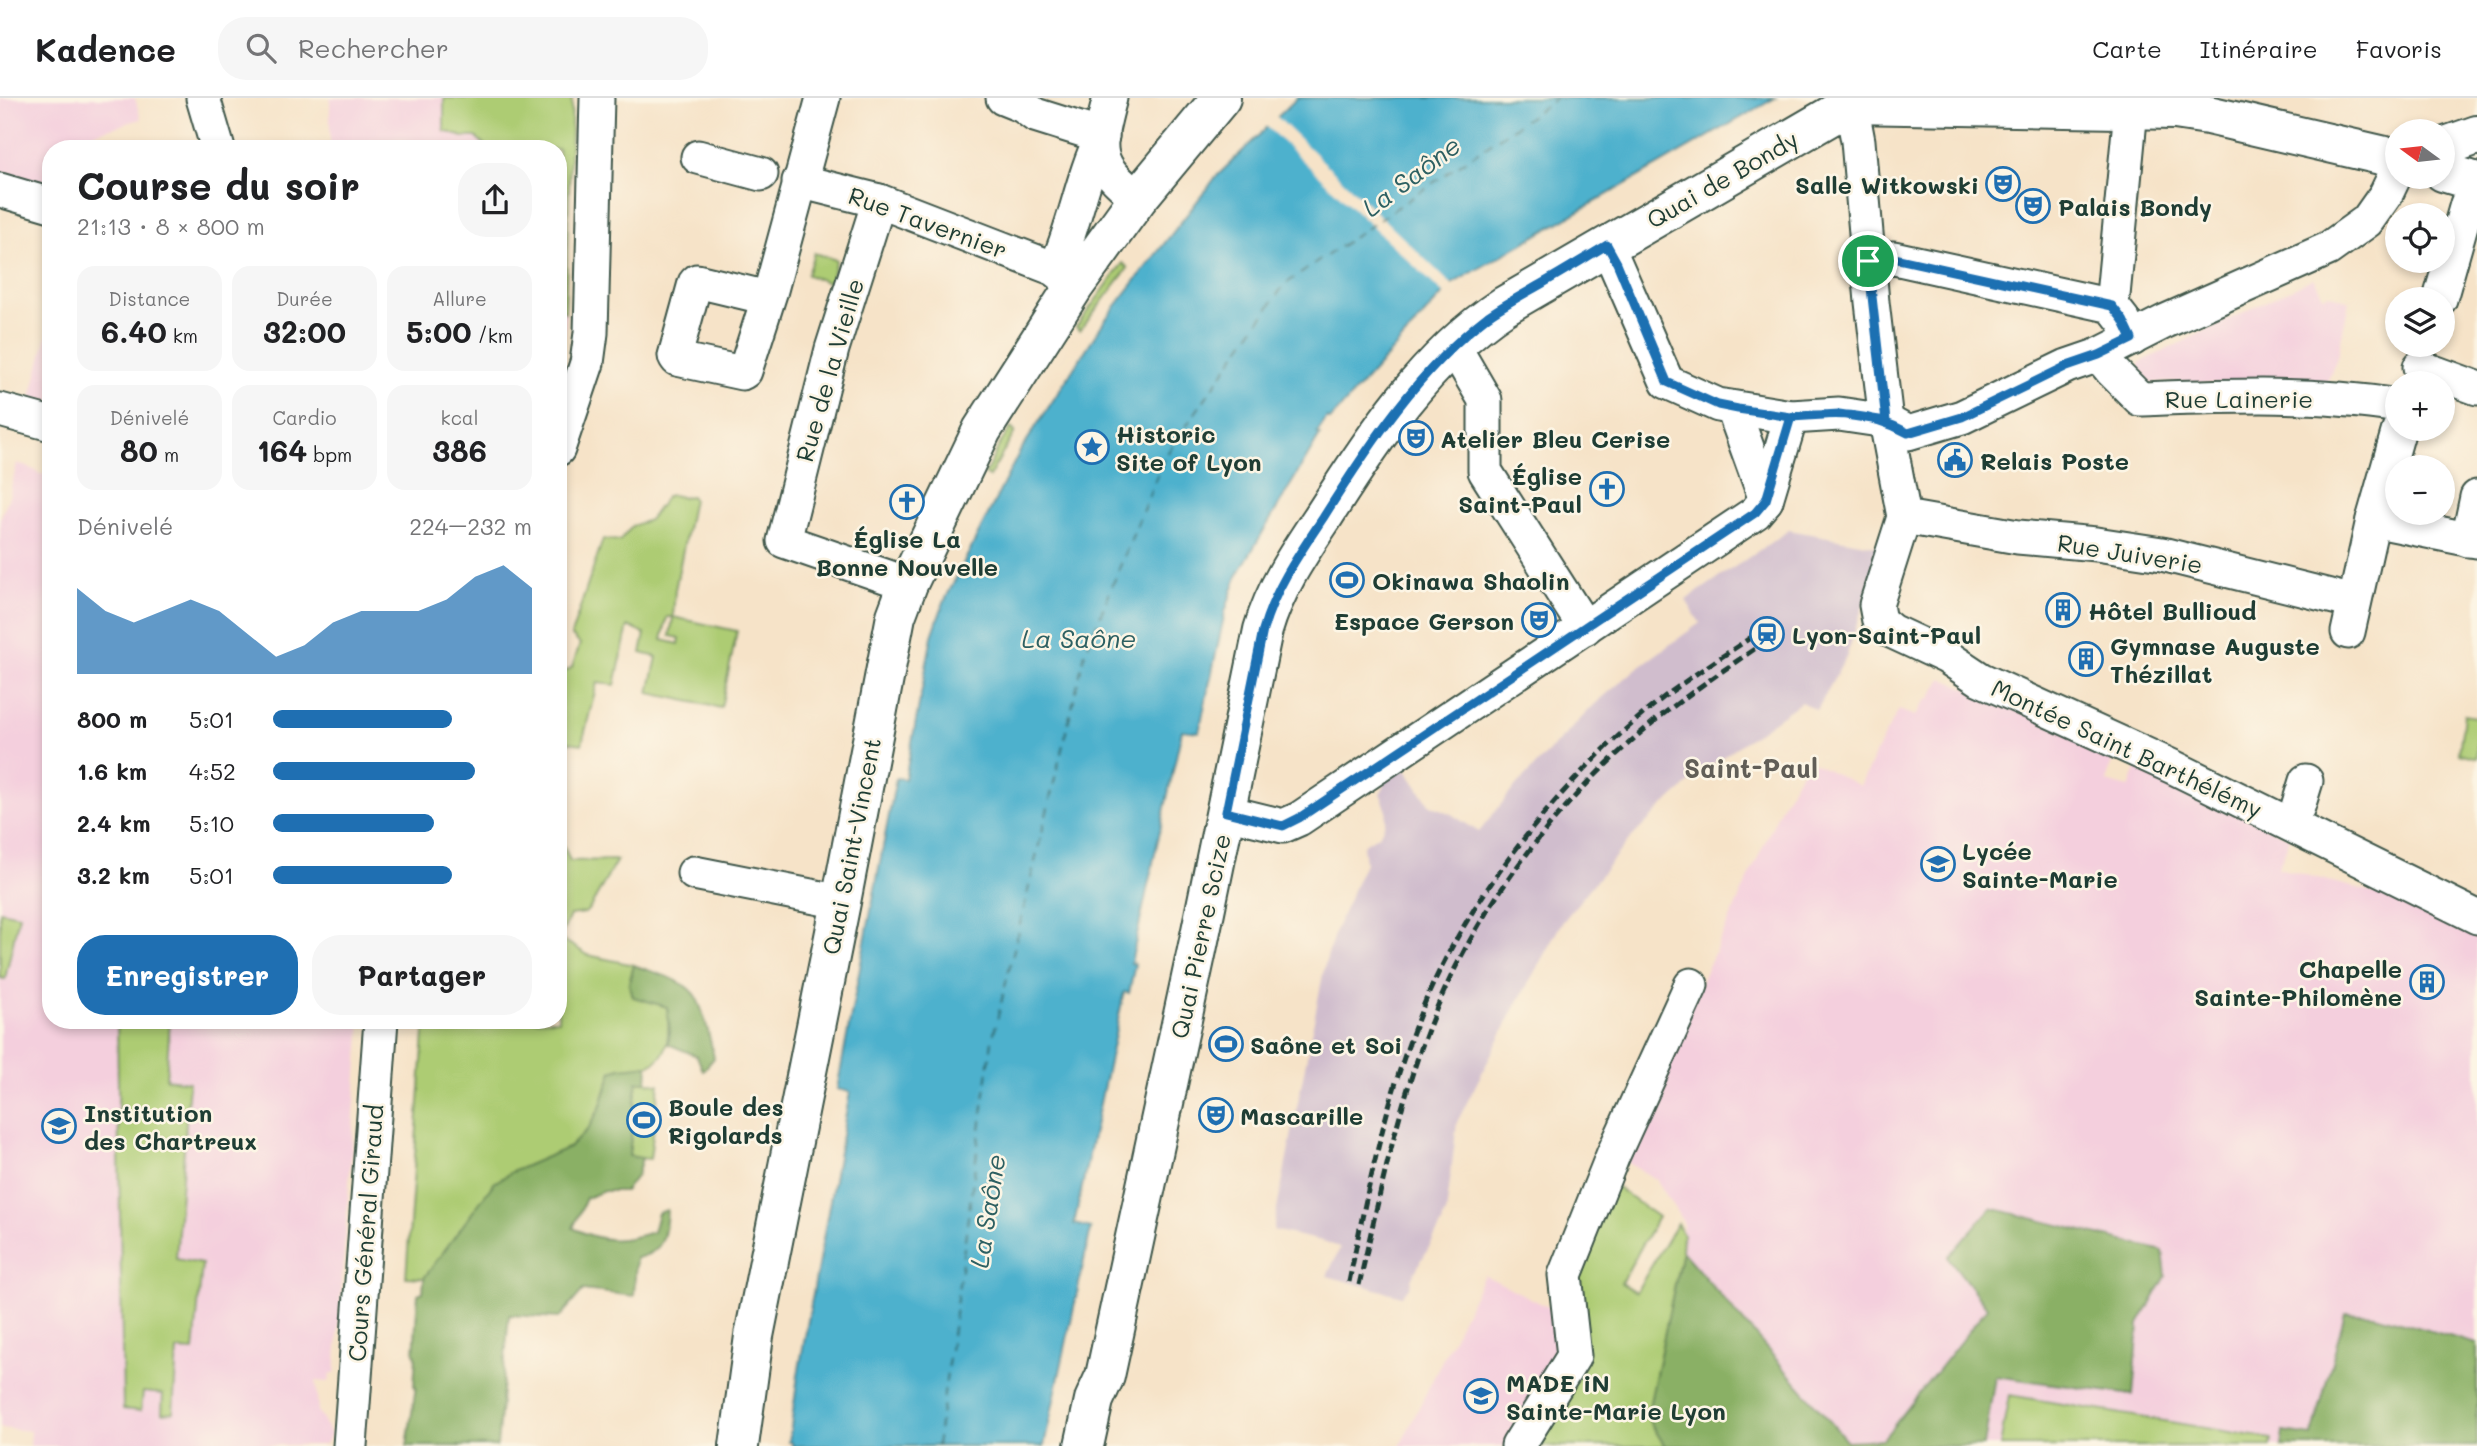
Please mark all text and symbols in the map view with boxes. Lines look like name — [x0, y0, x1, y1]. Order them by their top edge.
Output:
search box — [218, 17, 708, 80]
text: Kadence — [35, 27, 176, 70]
icon: search — [242, 29, 280, 67]
text: Rechercher — [298, 31, 449, 65]
text: Carte — [2092, 33, 2162, 64]
text: Itinéraire — [2200, 33, 2318, 64]
text: Favoris — [2356, 33, 2442, 64]
north arrow — [2385, 119, 2455, 189]
map controls — [2385, 119, 2455, 525]
street label: Quai de Bondy — [1641, 123, 1803, 235]
water label: La Saône — [1355, 128, 1467, 224]
text: Course du soir — [77, 160, 360, 210]
button: share — [458, 163, 532, 237]
theatre icon: Salle Witkowski — [1984, 165, 2022, 203]
place label: Salle Witkowski — [1795, 169, 1979, 200]
street label: Rue Tavernier — [844, 179, 1012, 265]
theatre icon: Palais Bondy — [2014, 187, 2052, 225]
place label: Palais Bondy — [2058, 191, 2212, 222]
button: locate — [2385, 203, 2455, 273]
text: 21:13 · 8 × 800 m — [77, 211, 265, 241]
pin — [1838, 231, 1898, 291]
icon: arrive — [1849, 242, 1887, 280]
street label: Rue de la Vieille — [788, 275, 870, 465]
text: Distance — [109, 286, 190, 311]
text: Durée — [276, 286, 333, 311]
text: Allure — [432, 286, 487, 311]
button: layers — [2385, 287, 2455, 357]
text: 6.40 — [101, 311, 167, 351]
text: 32:00 — [263, 311, 346, 351]
text: 5:00 — [406, 311, 472, 351]
text: km — [167, 323, 198, 348]
text: /km — [472, 323, 513, 348]
button: + — [2385, 371, 2455, 441]
street label: Rue Lainerie — [2165, 383, 2313, 414]
text: Dénivelé — [110, 405, 189, 430]
text: Cardio — [272, 405, 337, 430]
text: kcal — [441, 405, 478, 430]
place label: Historic Site of Lyon — [1116, 418, 1262, 477]
theatre icon: Atelier Bleu Cerise — [1397, 419, 1435, 457]
place label: Atelier Bleu Cerise — [1440, 423, 1670, 454]
place icon: Historic Site of Lyon — [1073, 428, 1111, 466]
text: 80 — [120, 430, 158, 470]
text: 164 — [257, 430, 307, 470]
text: 386 — [432, 430, 487, 470]
public building icon: Relais Poste — [1936, 441, 1974, 479]
text: m — [158, 442, 179, 467]
text: bpm — [307, 442, 352, 467]
place label: Relais Poste — [1980, 445, 2129, 476]
button: − — [2385, 455, 2455, 525]
place label: Église Saint-Paul — [1458, 460, 1582, 519]
church icon: Église Saint-Paul — [1588, 470, 1626, 508]
church icon: Église La Bonne Nouvelle — [888, 483, 926, 521]
text: Dénivelé — [77, 511, 173, 541]
text: 224–232 m — [409, 511, 532, 541]
place label: Église La Bonne Nouvelle — [816, 523, 998, 582]
street label: Rue Juiverie — [2055, 526, 2205, 580]
sports icon: Okinawa Shaolin — [1328, 561, 1366, 599]
place label: Okinawa Shaolin — [1372, 565, 1570, 596]
building icon: Hôtel Bullioud — [2044, 591, 2082, 629]
place label: Hôtel Bullioud — [2088, 595, 2256, 626]
theatre icon: Espace Gerson — [1520, 601, 1558, 639]
place label: Espace Gerson — [1334, 605, 1514, 636]
station icon: Lyon-Saint-Paul — [1748, 615, 1786, 653]
place label: Lyon-Saint-Paul — [1792, 619, 1981, 650]
water label: La Saône — [1022, 621, 1136, 655]
place label: Gymnase Auguste Thézillat — [2110, 630, 2320, 689]
building icon: Gymnase Auguste Thézillat — [2067, 640, 2105, 678]
street label: Montée Saint Barthélémy — [1987, 672, 2267, 824]
text: 800 m — [77, 704, 147, 734]
text: 5:01 — [189, 704, 234, 734]
street label: Quai Saint-Vincent — [815, 735, 887, 957]
district label: Saint-Paul — [1684, 751, 1818, 785]
text: 1.6 km — [77, 756, 147, 786]
text: 4:52 — [189, 756, 236, 786]
text: 2.4 km — [77, 808, 150, 838]
text: 5:10 — [189, 808, 234, 838]
street label: Quai Pierre Scize — [1163, 831, 1237, 1041]
place label: Lycée Sainte-Marie — [1962, 835, 2118, 894]
school or university icon: Lycée Sainte-Marie — [1919, 845, 1957, 883]
text: 3.2 km — [77, 860, 150, 890]
text: 5:01 — [189, 860, 234, 890]
button: Enregistrer — [77, 935, 298, 1015]
button: Partager — [312, 935, 532, 1015]
place label: Chapelle Sainte-Philomène — [2194, 953, 2402, 1012]
building icon: Chapelle Sainte-Philomène — [2408, 963, 2446, 1001]
sports icon: Saône et Soi — [1207, 1025, 1245, 1063]
place label: Saône et Soi — [1250, 1029, 1402, 1060]
place label: Boule des Rigolards — [668, 1091, 784, 1150]
theatre icon: Mascarille — [1197, 1096, 1235, 1134]
place label: Institution des Chartreux — [84, 1097, 257, 1156]
place label: Mascarille — [1240, 1100, 1363, 1131]
sports icon: Boule des Rigolards — [625, 1101, 663, 1139]
street label: Cours Général Giraud — [341, 1103, 389, 1363]
school or university icon: Institution des Chartreux — [40, 1107, 78, 1145]
water label: La Saône — [961, 1152, 1013, 1270]
place label: MADE iN Sainte-Marie Lyon — [1506, 1367, 1726, 1426]
school or university icon: MADE iN Sainte-Marie Lyon — [1462, 1377, 1500, 1415]

